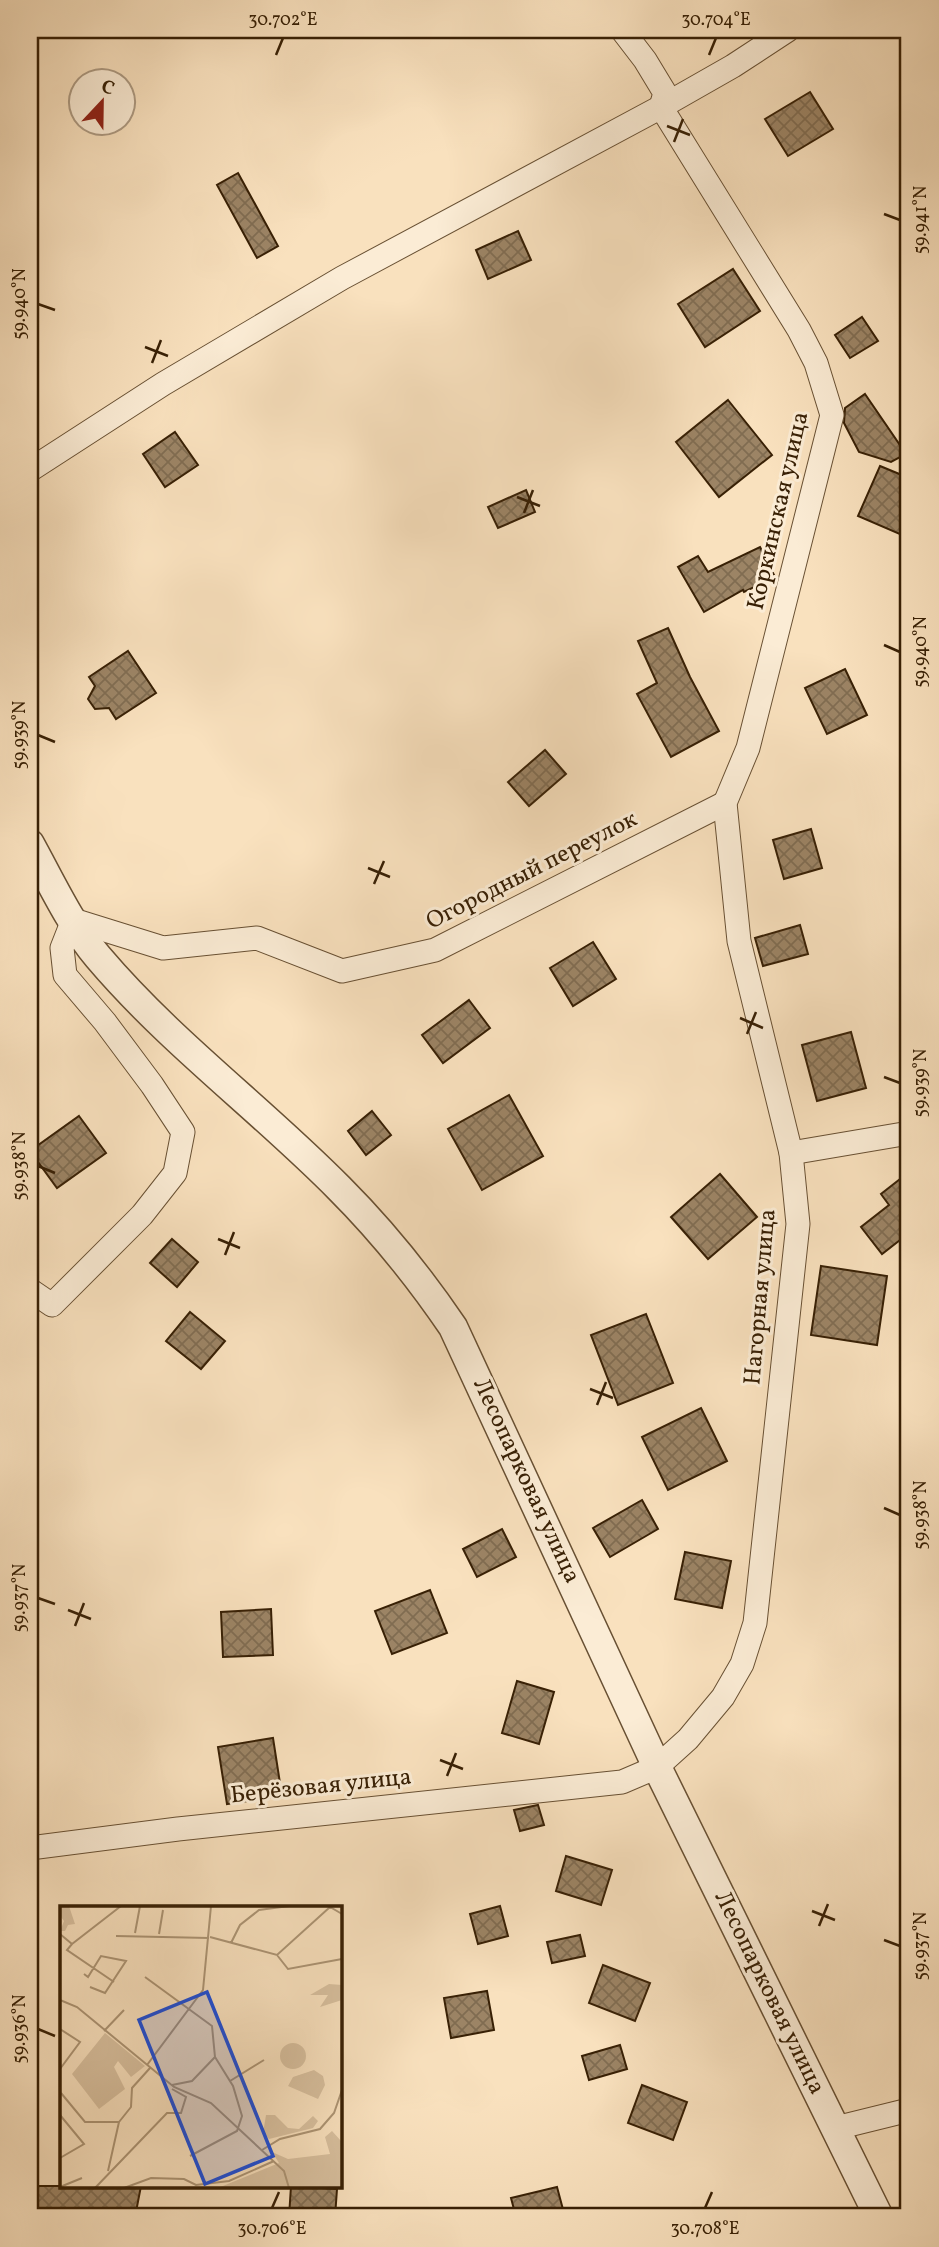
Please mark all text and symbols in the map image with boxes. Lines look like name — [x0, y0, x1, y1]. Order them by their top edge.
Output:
text: 30.702°E — [248, 8, 318, 33]
text: 30.704°E — [681, 8, 751, 33]
north arrow — [66, 66, 136, 136]
text: С — [97, 74, 118, 102]
text: 59.941°N — [909, 186, 934, 254]
text: 59.940°N — [8, 268, 33, 340]
street label: Коркинская улица — [740, 408, 818, 614]
text: 59.940°N — [909, 616, 934, 688]
text: 59.939°N — [8, 701, 33, 769]
street label: Огородный переулок — [421, 803, 644, 939]
text: 59.939°N — [909, 1049, 934, 1117]
text: 59.938°N — [8, 1131, 33, 1201]
street label: Нагорная улица — [736, 1207, 786, 1387]
street label: Лесопарковая улица — [464, 1373, 588, 1589]
text: 59.938°N — [909, 1480, 934, 1550]
text: 59.937°N — [8, 1564, 33, 1632]
street label: Берёзовая улица — [229, 1761, 413, 1813]
street label: Лесопарковая улица — [705, 1885, 833, 2101]
inset map — [60, 1906, 341, 2188]
text: 59.937°N — [909, 1912, 934, 1980]
text: 59.936°N — [8, 1994, 33, 2064]
text: 30.706°E — [237, 2217, 307, 2242]
text: 30.708°E — [670, 2217, 740, 2242]

